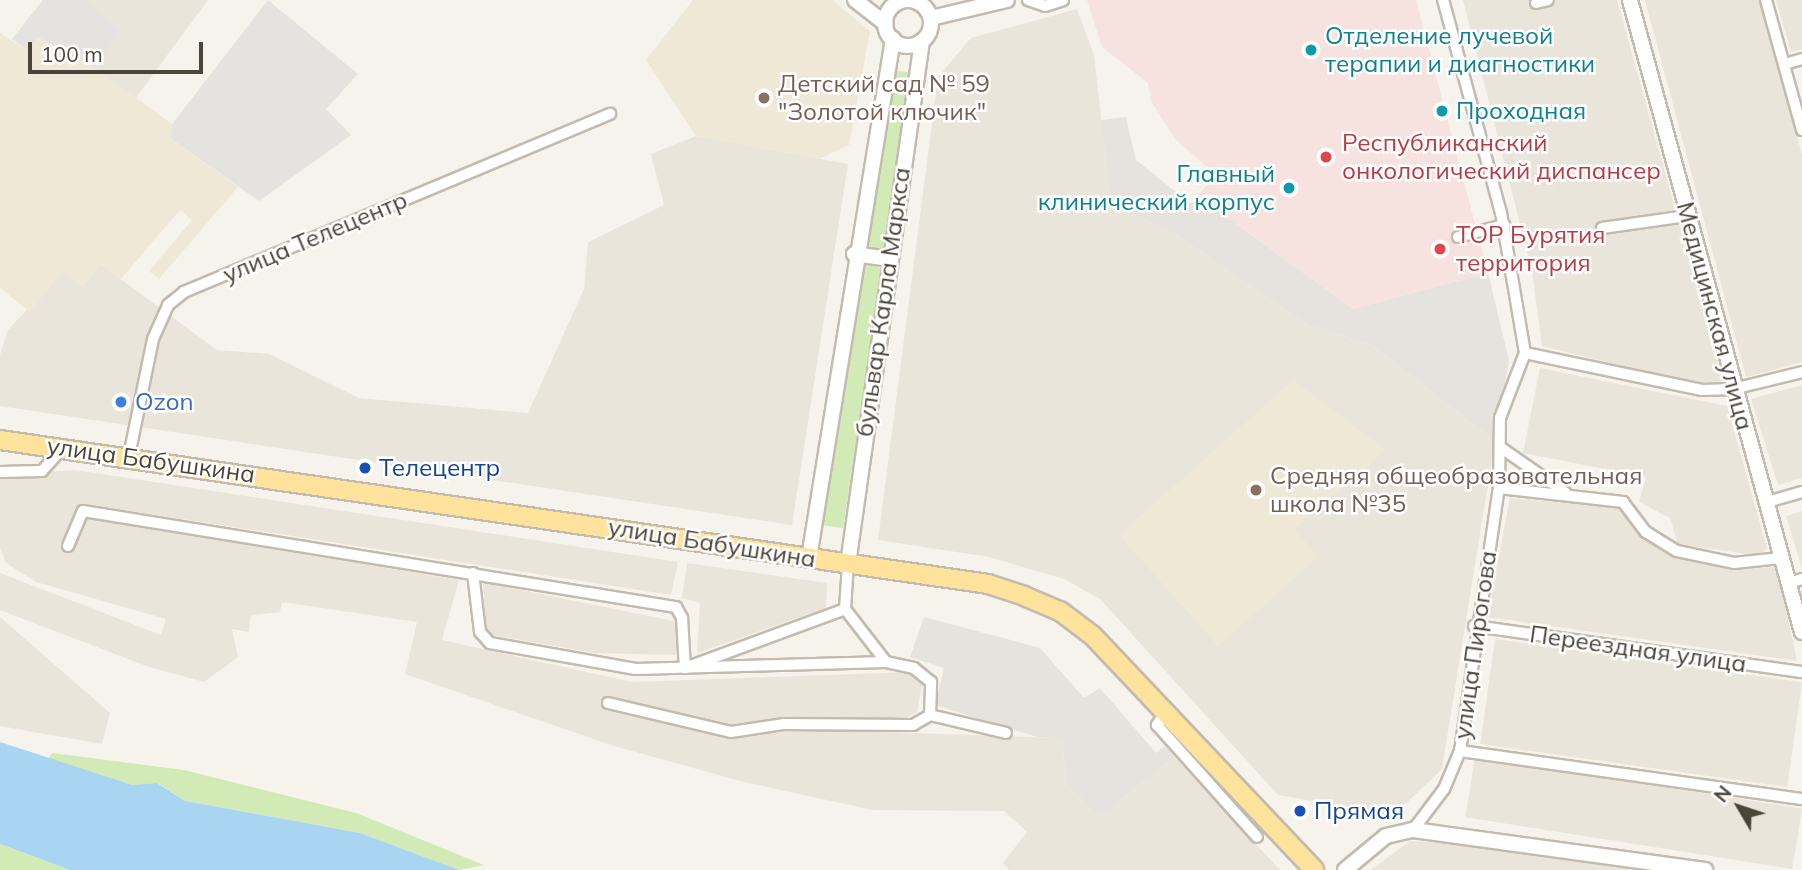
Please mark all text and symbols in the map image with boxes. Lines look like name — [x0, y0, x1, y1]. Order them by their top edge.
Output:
place label: Отделение лучевой терапии и диагностики — [1325, 22, 1595, 78]
scale bar — [32, 28, 206, 72]
text: 100 m — [41, 41, 103, 67]
marker: Отделение лучевой терапии и диагностики — [1303, 42, 1319, 58]
place label: Детский сад № 59 "Золотой ключик" — [778, 70, 990, 126]
marker: Детский сад № 59 "Золотой ключик" — [756, 90, 772, 106]
place label: Проходная — [1456, 97, 1586, 125]
marker: Проходная — [1434, 103, 1450, 119]
place label: Республиканский онкологический диспансер — [1342, 129, 1661, 185]
marker: Республиканский онкологический диспансер — [1316, 147, 1336, 167]
place label: Главный клинический корпус — [1038, 160, 1275, 216]
street label: бульвар Карла Маркса — [850, 166, 916, 438]
marker: Главный клинический корпус — [1281, 180, 1297, 196]
street label: улица Телецентр — [219, 185, 411, 289]
street label: Медицинская улица — [1671, 199, 1759, 433]
place label: ТОР Бурятия территория — [1456, 221, 1605, 277]
marker: ТОР Бурятия территория — [1430, 239, 1450, 259]
place label: Ozon — [135, 388, 194, 416]
marker: Ozon — [113, 394, 129, 410]
street label: улица Бабушкина — [45, 431, 257, 489]
place label: Телецентр — [379, 454, 500, 482]
marker: Телецентр — [357, 460, 373, 476]
place label: Средняя общеобразовательная школа №35 — [1270, 462, 1642, 518]
marker: Средняя общеобразовательная школа №35 — [1248, 482, 1264, 498]
street label: улица Бабушкина — [606, 512, 818, 574]
street label: улица Пирогова — [1448, 549, 1502, 741]
street label: Переездная улица — [1528, 620, 1748, 678]
north arrow — [1704, 772, 1774, 842]
text: N — [1709, 781, 1737, 807]
place label: Прямая — [1314, 797, 1404, 825]
marker: Прямая — [1292, 803, 1308, 819]

